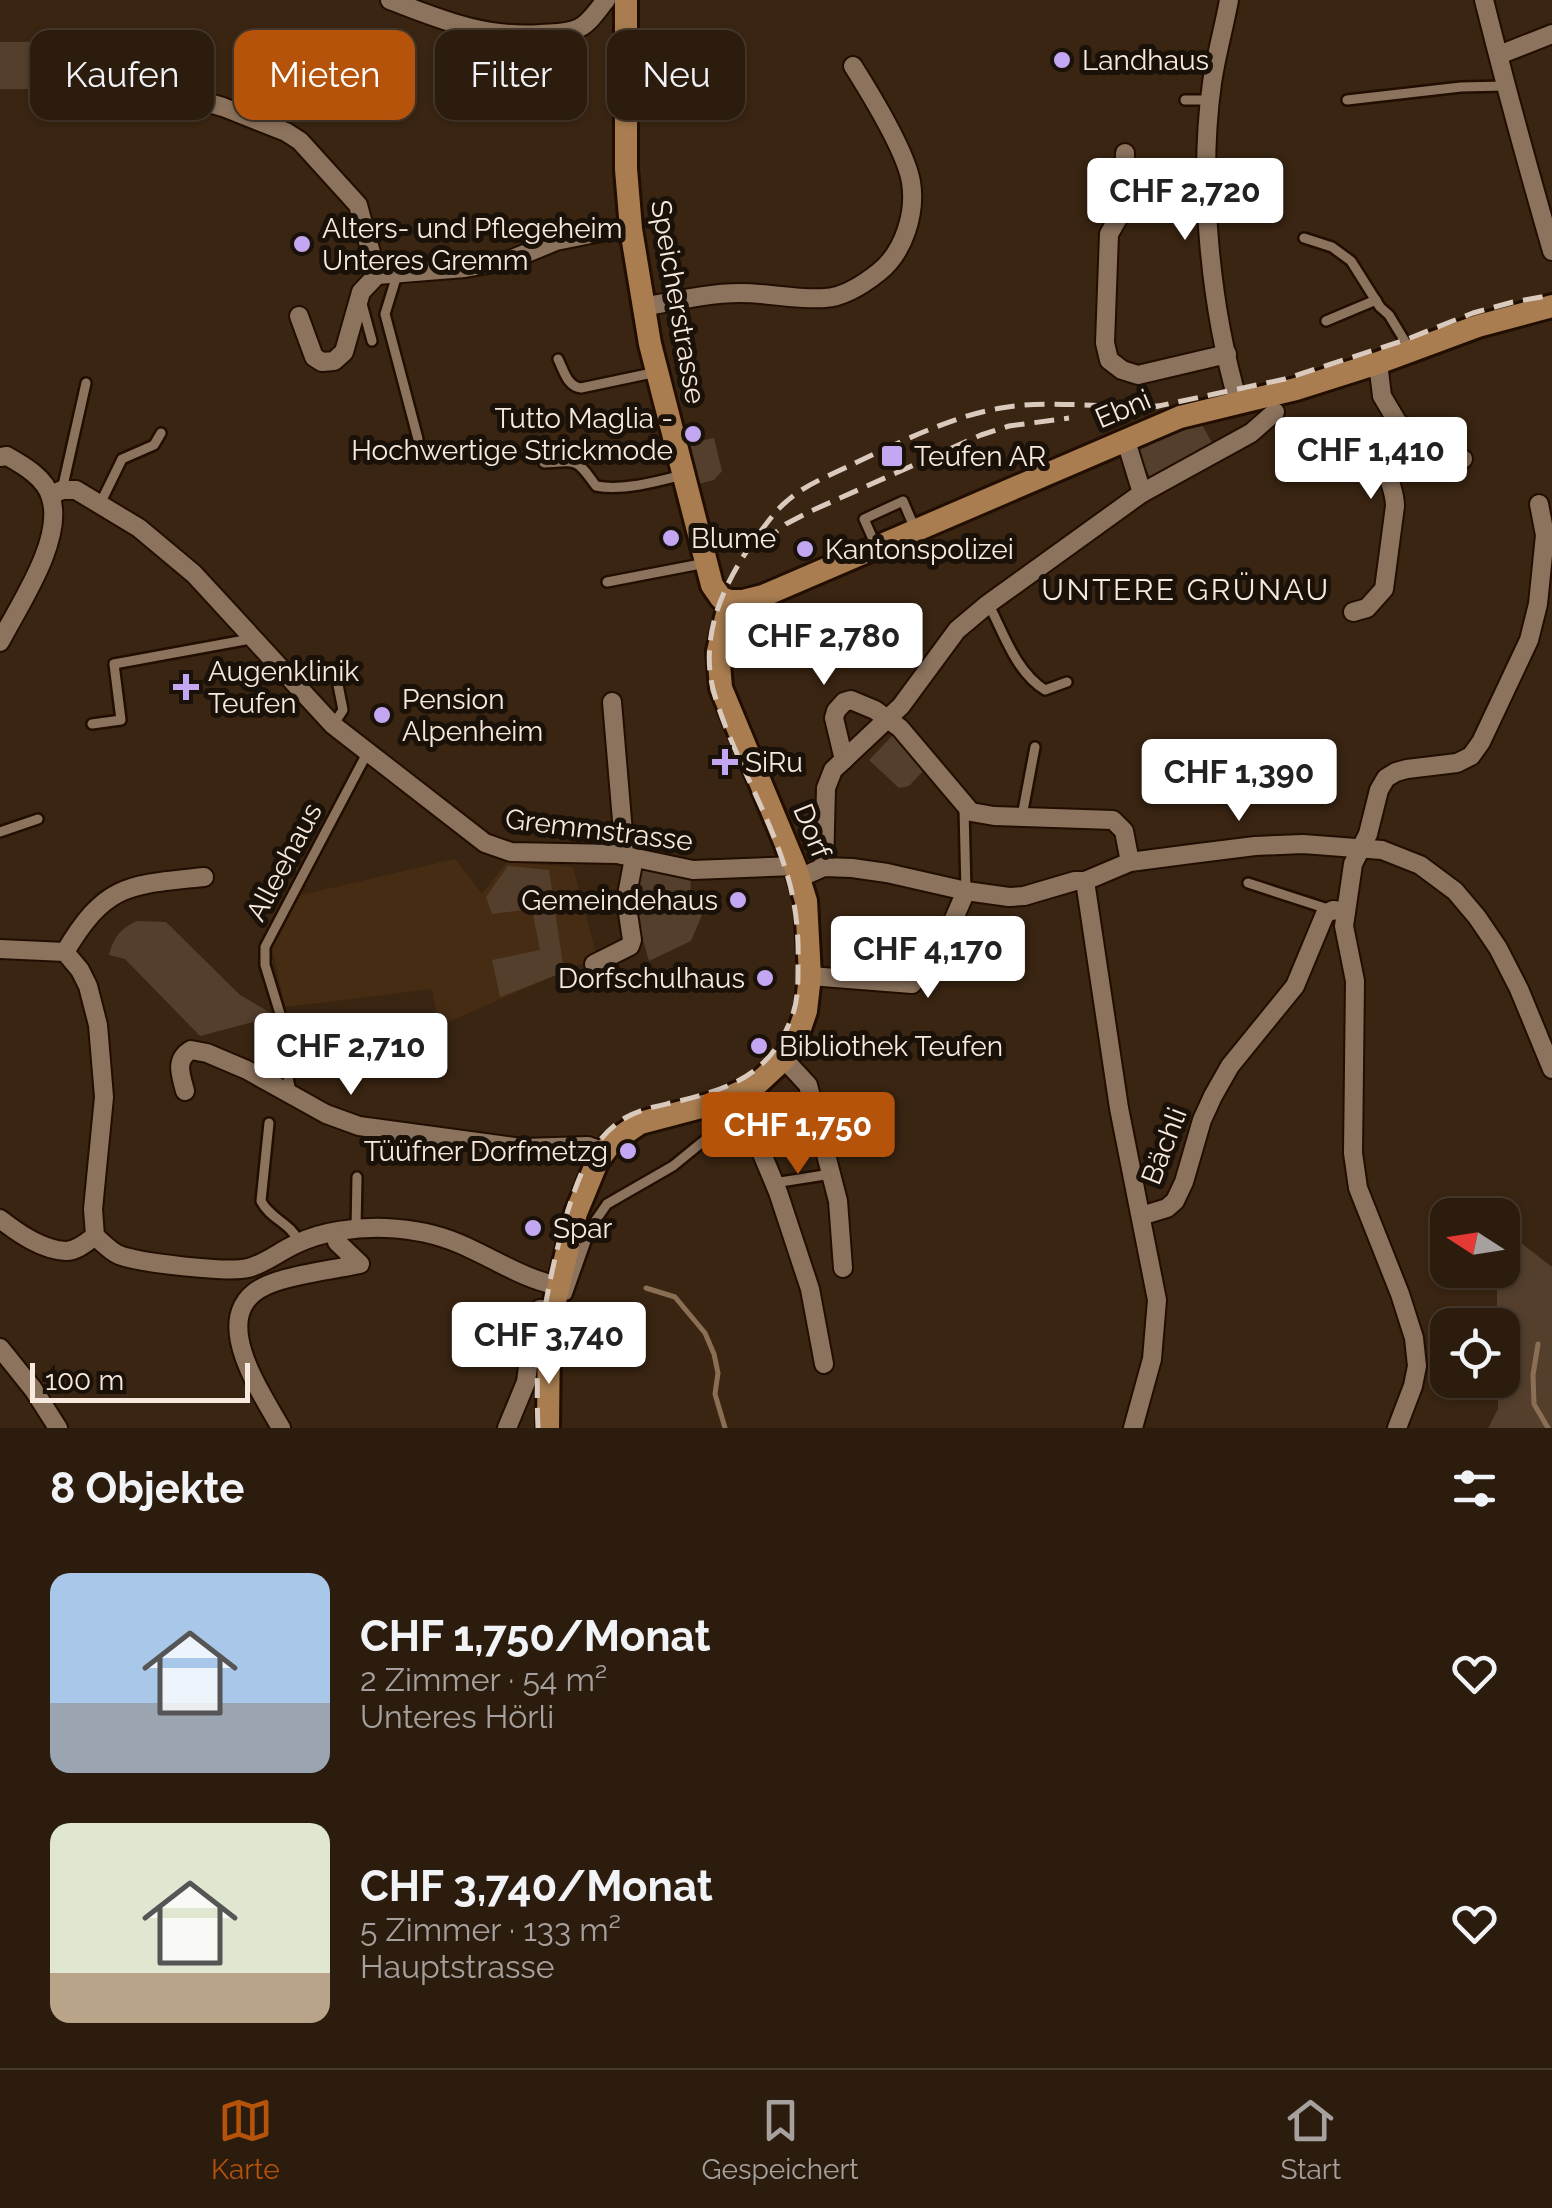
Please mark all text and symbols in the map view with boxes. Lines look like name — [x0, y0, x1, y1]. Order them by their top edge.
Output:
chip: Kaufen — [30, 30, 214, 120]
chip: Mieten — [234, 30, 415, 120]
chip: Filter — [435, 30, 587, 120]
chip: Neu — [607, 30, 745, 120]
place label: Landhaus — [1082, 44, 1209, 77]
marker: Landhaus — [1051, 49, 1073, 71]
pin: CHF 2,720 — [1071, 158, 1299, 243]
text: CHF 2,720 — [1109, 172, 1261, 209]
street label: Speicherstrasse — [644, 198, 712, 406]
place label: Alters- und Pflegeheim Unteres Gremm — [322, 212, 622, 277]
marker: Alters- und Pflegeheim Unteres Gremm — [291, 233, 313, 255]
street label: Ebni — [1090, 383, 1156, 435]
place label: Tutto Maglia - Hochwertige Strickmode — [351, 402, 673, 467]
pin: CHF 1,410 — [1257, 417, 1485, 502]
marker: Tutto Maglia - Hochwertige Strickmode — [682, 423, 704, 445]
text: CHF 1,410 — [1297, 431, 1445, 468]
place label: Teufen AR — [914, 440, 1046, 473]
marker: Teufen AR — [879, 443, 905, 469]
place label: Blume — [691, 522, 776, 555]
marker: Blume — [660, 527, 682, 549]
place label: Kantonspolizei — [825, 533, 1014, 566]
marker: Kantonspolizei — [794, 538, 816, 560]
district label: UNTERE GRÜNAU — [1041, 572, 1331, 607]
pin: CHF 2,780 — [710, 603, 938, 688]
text: CHF 2,780 — [748, 617, 900, 654]
place label: Augenklinik Teufen — [208, 655, 359, 720]
marker: Augenklinik Teufen — [173, 674, 199, 700]
place label: Pension Alpenheim — [402, 683, 543, 748]
marker: Pension Alpenheim — [371, 704, 393, 726]
pin: CHF 1,390 — [1125, 739, 1353, 824]
place label: SiRu — [745, 746, 803, 779]
marker: SiRu — [714, 751, 736, 773]
text: CHF 1,390 — [1164, 753, 1314, 790]
street label: Alleehaus — [239, 797, 329, 927]
street label: Dorf — [786, 799, 838, 865]
street label: Gremmstrasse — [503, 802, 695, 858]
place label: Gemeindehaus — [521, 884, 718, 917]
marker: Gemeindehaus — [727, 889, 749, 911]
pin: CHF 4,170 — [814, 916, 1042, 1001]
text: CHF 4,170 — [853, 930, 1003, 967]
place label: Dorfschulhaus — [558, 962, 745, 995]
marker: Dorfschulhaus — [754, 967, 776, 989]
pin: CHF 2,710 — [237, 1013, 465, 1098]
text: CHF 2,710 — [276, 1027, 426, 1064]
place label: Bibliothek Teufen — [779, 1030, 1003, 1063]
marker: Bibliothek Teufen — [748, 1035, 770, 1057]
pin: CHF 1,750 — [684, 1092, 912, 1177]
street label: Bächli — [1134, 1103, 1194, 1189]
text: CHF 1,750 — [724, 1106, 872, 1143]
place label: Tüüfner Dorfmetzg — [364, 1135, 608, 1168]
marker: Tüüfner Dorfmetzg — [617, 1140, 639, 1162]
north arrow — [1430, 1198, 1520, 1288]
map controls — [1430, 1198, 1520, 1398]
place label: Spar — [553, 1212, 613, 1245]
marker: Spar — [522, 1217, 544, 1239]
pin: CHF 3,740 — [435, 1302, 663, 1387]
button: locate — [1430, 1308, 1520, 1398]
text: CHF 3,740 — [474, 1316, 624, 1353]
scale bar — [30, 1358, 250, 1402]
text: 100 m — [45, 1364, 124, 1397]
icon: filters — [1447, 1461, 1502, 1516]
text: 8 Objekte — [50, 1464, 244, 1513]
text: CHF 1,750/Monat — [360, 1612, 711, 1661]
icon: home — [130, 1613, 250, 1733]
icon: heart — [1447, 1646, 1502, 1701]
text: 2 Zimmer · 54 m² — [360, 1661, 607, 1698]
text: Unteres Hörli — [360, 1698, 554, 1735]
text: CHF 3,740/Monat — [360, 1862, 713, 1911]
icon: home — [130, 1863, 250, 1983]
icon: heart — [1447, 1896, 1502, 1951]
text: 5 Zimmer · 133 m² — [360, 1911, 621, 1948]
text: Hauptstrasse — [360, 1948, 555, 1985]
tab: Karte — [211, 2093, 280, 2186]
tab: Gespeichert — [701, 2093, 859, 2186]
tab: Start — [1280, 2093, 1341, 2186]

